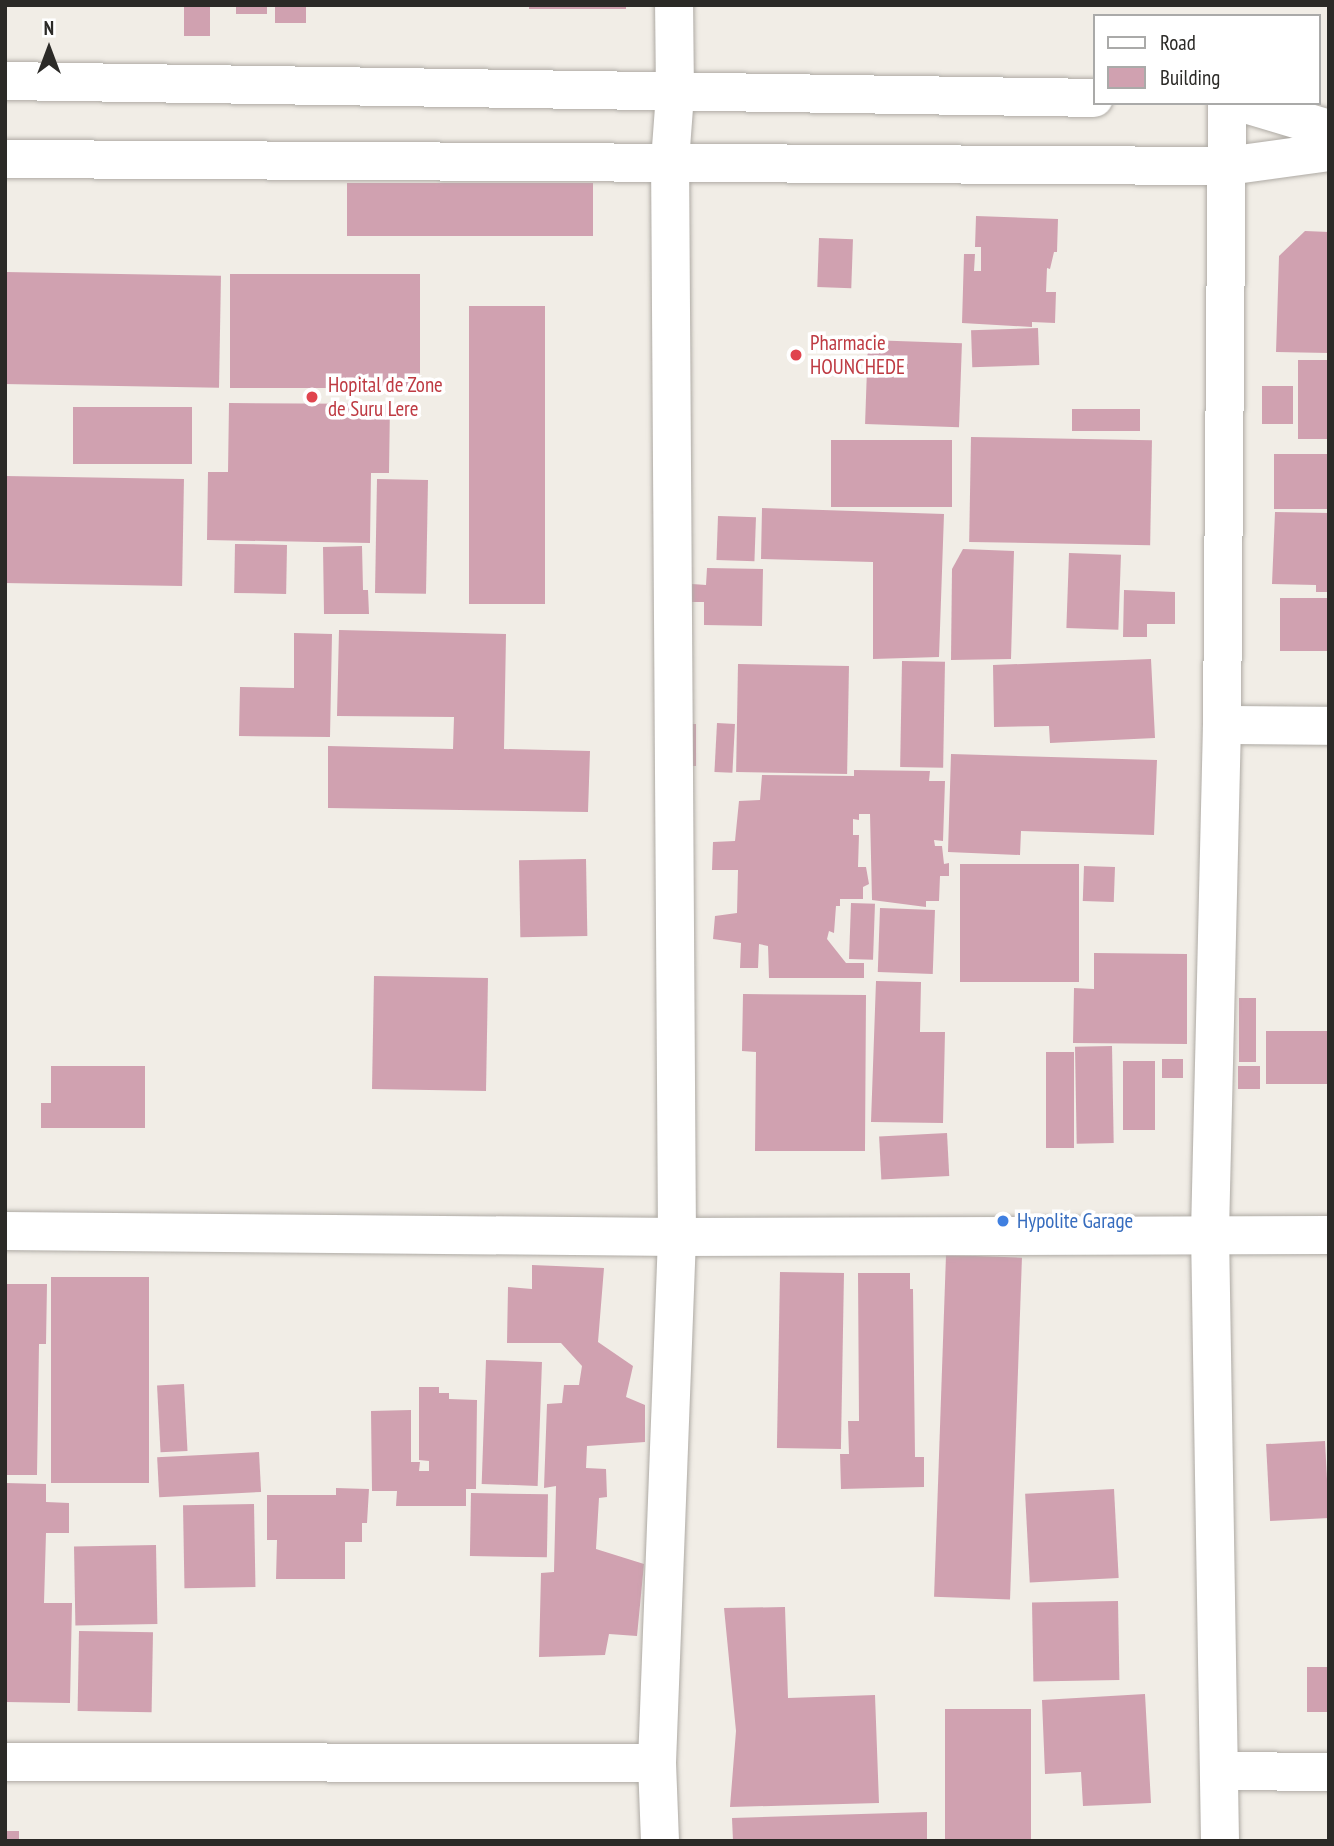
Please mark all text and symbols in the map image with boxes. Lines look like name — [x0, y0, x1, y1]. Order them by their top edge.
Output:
north arrow — [14, 14, 84, 84]
legend — [1092, 14, 1320, 105]
text: N — [44, 16, 54, 40]
text: Road — [1160, 29, 1196, 56]
text: Building — [1160, 64, 1220, 91]
place label: Pharmacie HOUNCHEDE — [810, 330, 905, 380]
marker: Pharmacie HOUNCHEDE — [788, 347, 804, 363]
place label: Hopital de Zone de Suru Lere — [328, 372, 443, 422]
marker: Hopital de Zone de Suru Lere — [302, 387, 322, 407]
place label: Hypolite Garage — [1017, 1208, 1133, 1234]
marker: Hypolite Garage — [995, 1213, 1011, 1229]

